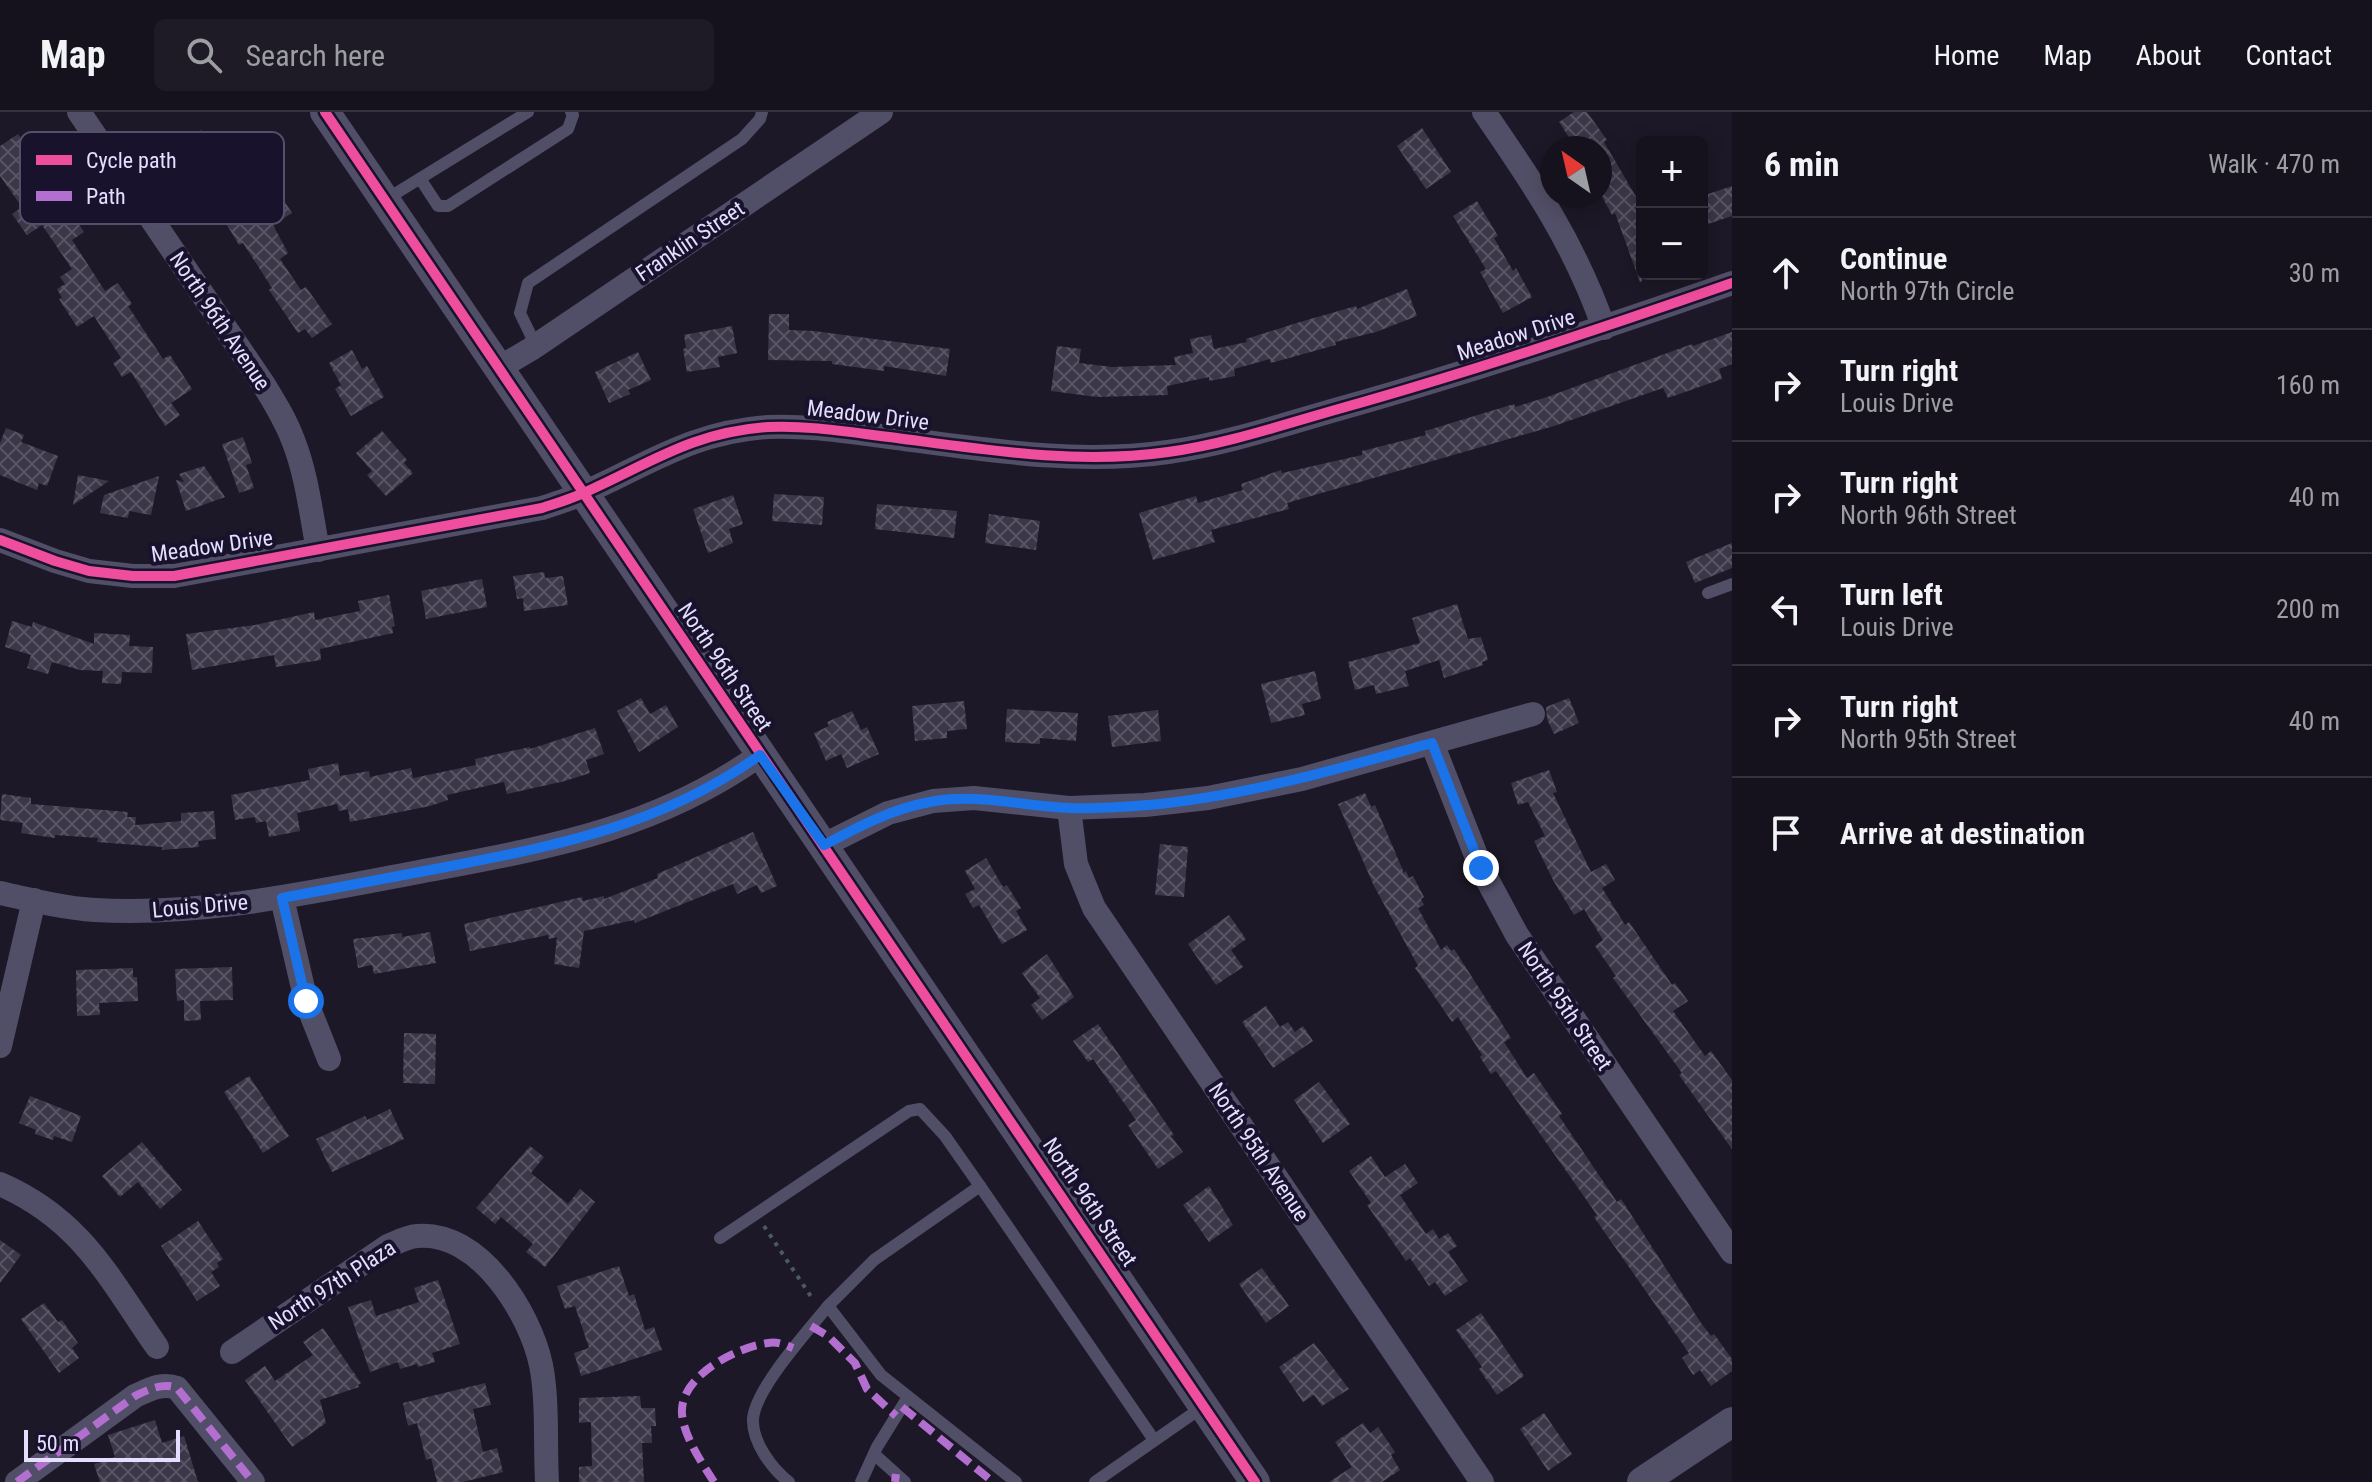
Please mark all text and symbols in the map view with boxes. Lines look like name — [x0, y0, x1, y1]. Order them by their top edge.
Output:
search box — [154, 19, 714, 91]
text: Map — [40, 33, 106, 77]
icon: search — [182, 33, 226, 77]
text: Search here — [246, 38, 385, 73]
text: Home — [1934, 39, 1999, 72]
text: Map — [2043, 39, 2092, 72]
text: About — [2136, 39, 2202, 72]
text: Contact — [2246, 39, 2332, 72]
legend — [20, 132, 284, 224]
north arrow — [1540, 136, 1612, 208]
map controls — [1636, 136, 1708, 280]
button: + — [1636, 136, 1708, 208]
text: 6 min — [1764, 144, 1840, 184]
text: Cycle path — [86, 148, 177, 173]
text: Walk · 470 m — [2208, 149, 2340, 179]
text: Path — [86, 184, 126, 209]
street label: Franklin Street — [631, 196, 749, 286]
button: − — [1636, 208, 1708, 280]
text: Continue — [1840, 241, 1947, 276]
street label: North 96th Avenue — [165, 247, 275, 395]
icon: ahead — [1764, 251, 1808, 295]
text: 30 m — [2289, 258, 2340, 288]
text: North 97th Circle — [1840, 276, 2014, 306]
street label: Meadow Drive — [1454, 304, 1578, 366]
text: Turn right — [1840, 353, 1958, 388]
icon: right — [1764, 363, 1808, 407]
text: 160 m — [2276, 370, 2340, 400]
text: Louis Drive — [1840, 388, 1954, 418]
street label: Meadow Drive — [806, 395, 930, 435]
text: Turn right — [1840, 465, 1958, 500]
icon: right — [1764, 475, 1808, 519]
text: 40 m — [2289, 482, 2340, 512]
text: North 96th Street — [1840, 500, 2017, 530]
street label: Meadow Drive — [150, 525, 274, 567]
text: Turn left — [1840, 577, 1943, 612]
icon: left — [1764, 587, 1808, 631]
text: 200 m — [2276, 594, 2340, 624]
street label: North 96th Street — [673, 598, 777, 736]
text: Louis Drive — [1840, 612, 1954, 642]
text: Turn right — [1840, 689, 1958, 724]
icon: right — [1764, 699, 1808, 743]
text: 40 m — [2289, 706, 2340, 736]
text: North 95th Street — [1840, 724, 2017, 754]
icon: arrive — [1764, 811, 1808, 855]
text: Arrive at destination — [1840, 816, 2085, 851]
route end — [1463, 850, 1499, 886]
street label: Louis Drive — [151, 889, 249, 923]
street label: North 95th Street — [1513, 937, 1617, 1075]
route start — [288, 983, 324, 1019]
street label: North 95th Avenue — [1204, 1078, 1314, 1226]
street label: North 96th Street — [1038, 1133, 1142, 1271]
street label: North 97th Plaza — [264, 1235, 400, 1335]
scale bar — [24, 1426, 180, 1462]
text: 50 m — [36, 1431, 79, 1456]

